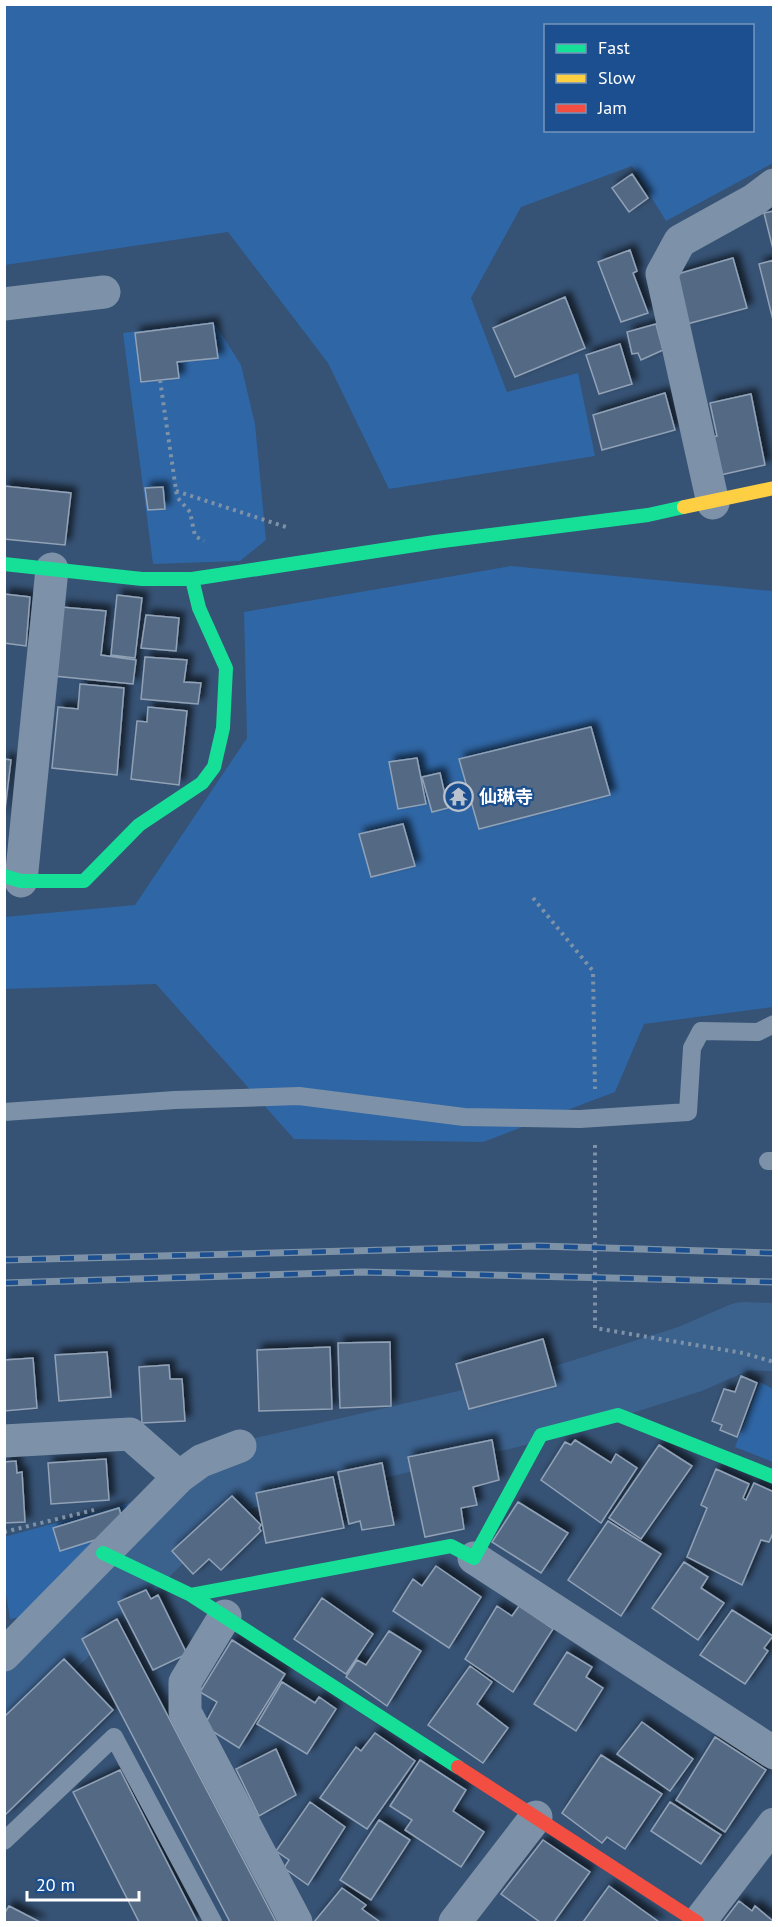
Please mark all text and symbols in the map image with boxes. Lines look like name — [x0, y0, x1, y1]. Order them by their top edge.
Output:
legend — [544, 24, 754, 132]
text: Fast — [598, 36, 630, 59]
text: Slow — [598, 66, 636, 89]
text: Jam — [597, 96, 627, 119]
temple icon: 仙琳寺 — [442, 780, 474, 812]
place label: 仙琳寺 — [479, 785, 533, 808]
scale bar — [27, 1864, 140, 1902]
text: 20 m — [36, 1873, 75, 1896]

